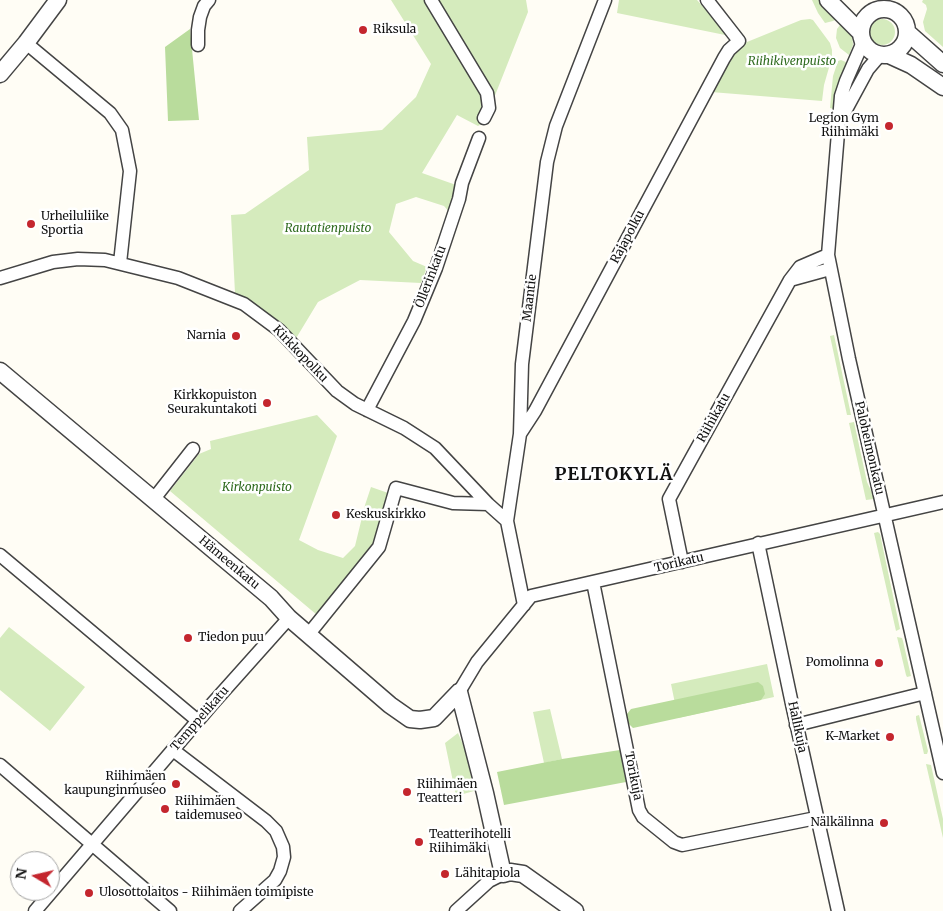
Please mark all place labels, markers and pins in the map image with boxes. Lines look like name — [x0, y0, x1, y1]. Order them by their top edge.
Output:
place label: Riksula — [373, 23, 416, 37]
marker: Riksula — [357, 24, 369, 36]
place label: Legion Gym Riihimäki — [809, 112, 879, 140]
marker: Legion Gym Riihimäki — [883, 120, 895, 132]
place label: Urheiluliike Sportia — [41, 210, 109, 238]
marker: Urheiluliike Sportia — [25, 218, 37, 230]
place label: Narnia — [187, 329, 226, 343]
marker: Narnia — [230, 330, 242, 342]
place label: Kirkkopuiston Seurakuntakoti — [167, 389, 257, 417]
marker: Kirkkopuiston Seurakuntakoti — [261, 397, 273, 409]
place label: Keskuskirkko — [346, 508, 426, 522]
marker: Keskuskirkko — [330, 509, 342, 521]
place label: Tiedon puu — [198, 631, 264, 645]
marker: Tiedon puu — [182, 632, 194, 644]
place label: Pomolinna — [806, 656, 869, 670]
marker: Pomolinna — [873, 657, 885, 669]
place label: K-Market — [825, 730, 880, 744]
marker: K-Market — [884, 731, 896, 743]
place label: Riihimäen kaupunginmuseo — [64, 770, 166, 798]
marker: Riihimäen kaupunginmuseo — [170, 778, 182, 790]
place label: Riihimäen Teatteri — [417, 778, 477, 806]
marker: Riihimäen Teatteri — [401, 786, 413, 798]
place label: Riihimäen taidemuseo — [175, 795, 242, 823]
marker: Riihimäen taidemuseo — [159, 803, 171, 815]
place label: Nälkälinna — [810, 816, 874, 830]
marker: Nälkälinna — [878, 817, 890, 829]
place label: Teatterihotelli Riihimäki — [429, 828, 511, 856]
marker: Teatterihotelli Riihimäki — [413, 836, 425, 848]
place label: Lähitapiola — [455, 867, 520, 881]
marker: Lähitapiola — [439, 868, 451, 880]
place label: Ulosottolaitos - Riihimäen toimipiste — [99, 886, 313, 900]
marker: Ulosottolaitos - Riihimäen toimipiste — [83, 887, 95, 899]

